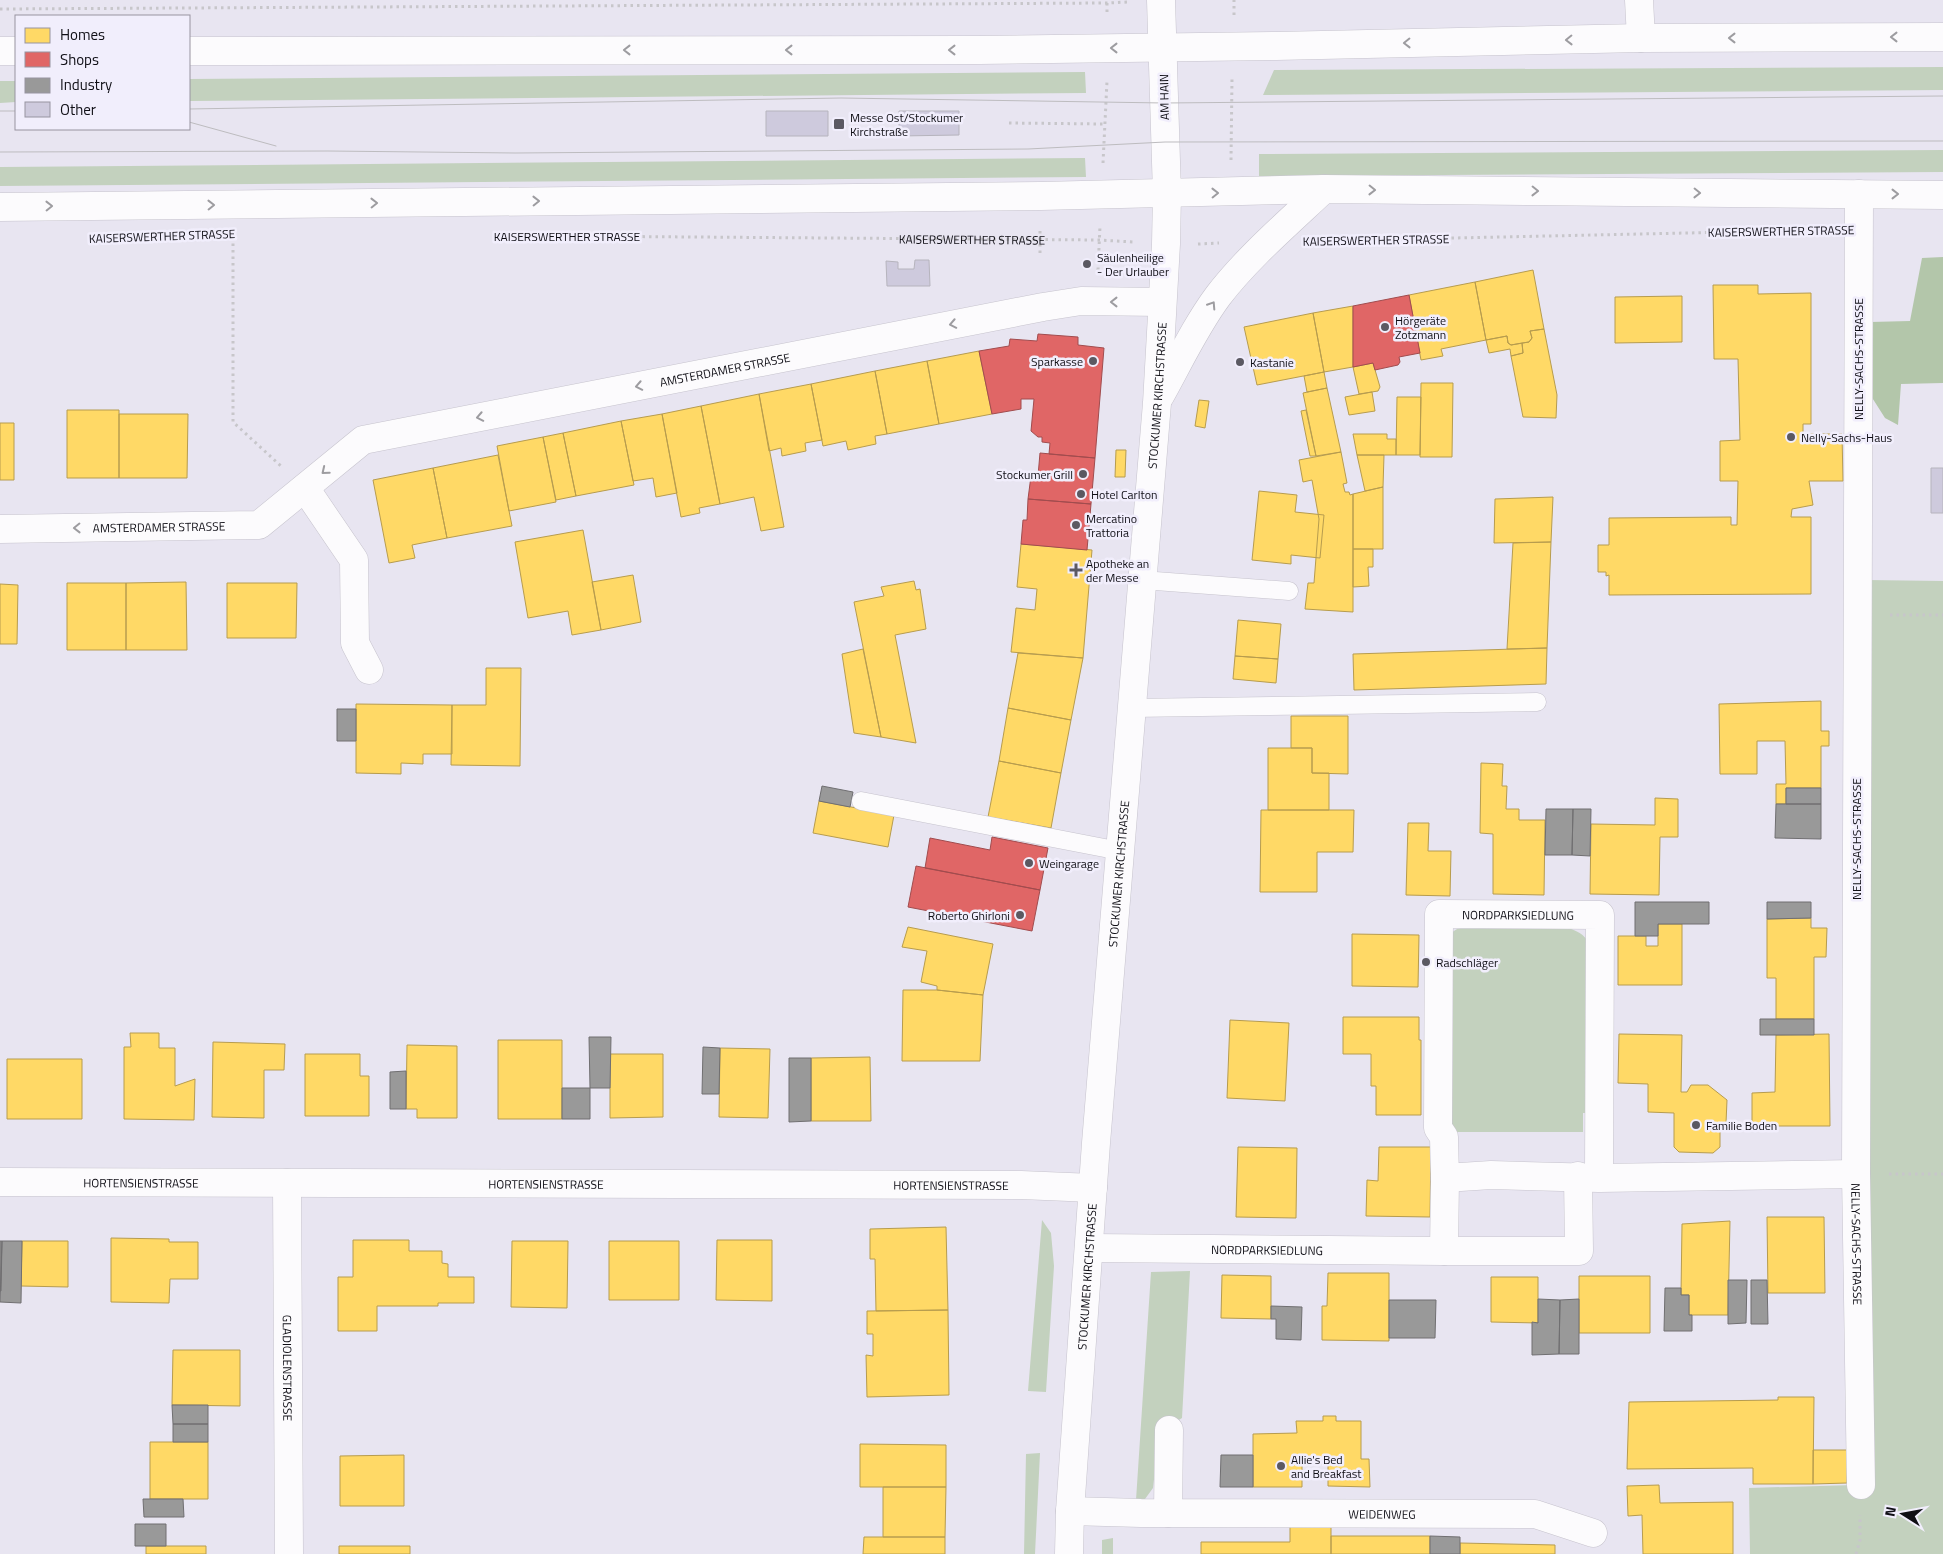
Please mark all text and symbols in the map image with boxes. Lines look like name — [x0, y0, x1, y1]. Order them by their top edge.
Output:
legend — [15, 15, 190, 130]
text: Homes — [60, 23, 105, 46]
one-way arrow — [1890, 32, 1898, 43]
one-way arrow — [1728, 33, 1736, 43]
one-way arrow — [1565, 34, 1573, 45]
one-way arrow — [1403, 38, 1410, 48]
one-way arrow — [1110, 43, 1118, 53]
one-way arrow — [622, 45, 630, 55]
one-way arrow — [785, 45, 792, 55]
one-way arrow — [947, 45, 955, 55]
text: Shops — [60, 48, 99, 71]
text: Industry — [60, 73, 112, 96]
street label: AM HAIN — [1154, 74, 1174, 120]
text: Other — [60, 98, 96, 121]
place label: Messe Ost/Stockumer Kirchstraße — [850, 108, 963, 141]
marker: Messe Ost/Stockumer Kirchstraße — [832, 117, 846, 131]
one-way arrow — [1369, 185, 1377, 195]
one-way arrow — [1532, 186, 1539, 196]
one-way arrow — [1694, 187, 1702, 198]
one-way arrow — [1212, 188, 1220, 198]
one-way arrow — [1892, 189, 1899, 199]
one-way arrow — [532, 196, 540, 206]
one-way arrow — [370, 198, 378, 208]
one-way arrow — [208, 200, 215, 210]
one-way arrow — [45, 201, 53, 211]
street label: KAISERSWERTHER STRASSE — [1708, 220, 1855, 242]
street label: KAISERSWERTHER STRASSE — [88, 224, 236, 248]
street label: KAISERSWERTHER STRASSE — [494, 227, 641, 246]
street label: KAISERSWERTHER STRASSE — [899, 229, 1046, 249]
street label: KAISERSWERTHER STRASSE — [1303, 229, 1450, 251]
place label: Säulenheilige - Der Urlauber — [1097, 248, 1169, 281]
marker: Säulenheilige - Der Urlauber — [1081, 258, 1093, 270]
one-way arrow — [1109, 297, 1117, 307]
street label: NELLY-SACHS-STRASSE — [1849, 298, 1868, 420]
one-way arrow — [1206, 301, 1216, 310]
place label: Hörgeräte Zotzmann — [1395, 311, 1446, 344]
one-way arrow — [949, 319, 958, 329]
street label: STOCKUMER KIRCHSTRASSE — [1142, 321, 1171, 470]
marker: Hörgeräte Zotzmann — [1379, 321, 1391, 333]
street label: AMSTERDAMER STRASSE — [658, 347, 792, 391]
place label: Sparkasse — [1031, 352, 1083, 371]
place label: Kastanie — [1250, 353, 1294, 372]
marker: Sparkasse — [1087, 355, 1099, 367]
marker: Kastanie — [1234, 356, 1246, 368]
one-way arrow — [635, 380, 644, 391]
one-way arrow — [475, 412, 484, 422]
place label: Nelly-Sachs-Haus — [1801, 428, 1893, 447]
marker: Nelly-Sachs-Haus — [1785, 431, 1797, 443]
place label: Stockumer Grill — [996, 465, 1073, 484]
one-way arrow — [322, 466, 331, 475]
marker: Stockumer Grill — [1077, 468, 1089, 480]
place label: Hotel Carlton — [1091, 485, 1157, 504]
marker: Hotel Carlton — [1075, 488, 1087, 500]
place label: Mercatino Trattoria — [1086, 509, 1137, 542]
street label: AMSTERDAMER STRASSE — [93, 516, 226, 537]
marker: Mercatino Trattoria — [1070, 519, 1082, 531]
one-way arrow — [73, 523, 80, 533]
place label: Apotheke an der Messe — [1086, 554, 1149, 587]
marker: Apotheke an der Messe — [1070, 564, 1082, 576]
street label: NELLY-SACHS-STRASSE — [1847, 778, 1866, 900]
street label: STOCKUMER KIRCHSTRASSE — [1103, 799, 1134, 948]
place label: Weingarage — [1039, 854, 1099, 873]
marker: Weingarage — [1023, 857, 1035, 869]
street label: NORDPARKSIEDLUNG — [1462, 905, 1574, 924]
place label: Roberto Ghirloni — [928, 906, 1010, 925]
marker: Roberto Ghirloni — [1014, 909, 1026, 921]
place label: Radschläger — [1436, 953, 1498, 972]
marker: Radschläger — [1420, 956, 1432, 968]
place label: Familie Boden — [1706, 1116, 1777, 1135]
marker: Familie Boden — [1690, 1119, 1702, 1131]
street label: HORTENSIENSTRASSE — [83, 1173, 199, 1192]
street label: HORTENSIENSTRASSE — [488, 1174, 604, 1193]
street label: HORTENSIENSTRASSE — [893, 1175, 1009, 1194]
street label: NELLY-SACHS-STRASSE — [1847, 1183, 1868, 1306]
street label: STOCKUMER KIRCHSTRASSE — [1072, 1202, 1101, 1351]
street label: NORDPARKSIEDLUNG — [1211, 1240, 1323, 1259]
street label: GLADIOLENSTRASSE — [278, 1315, 298, 1422]
place label: Allie's Bed and Breakfast — [1291, 1450, 1362, 1483]
marker: Allie's Bed and Breakfast — [1275, 1460, 1287, 1472]
north arrow — [1878, 1489, 1928, 1539]
street label: WEIDENWEG — [1348, 1504, 1416, 1523]
text: N — [1879, 1505, 1901, 1518]

